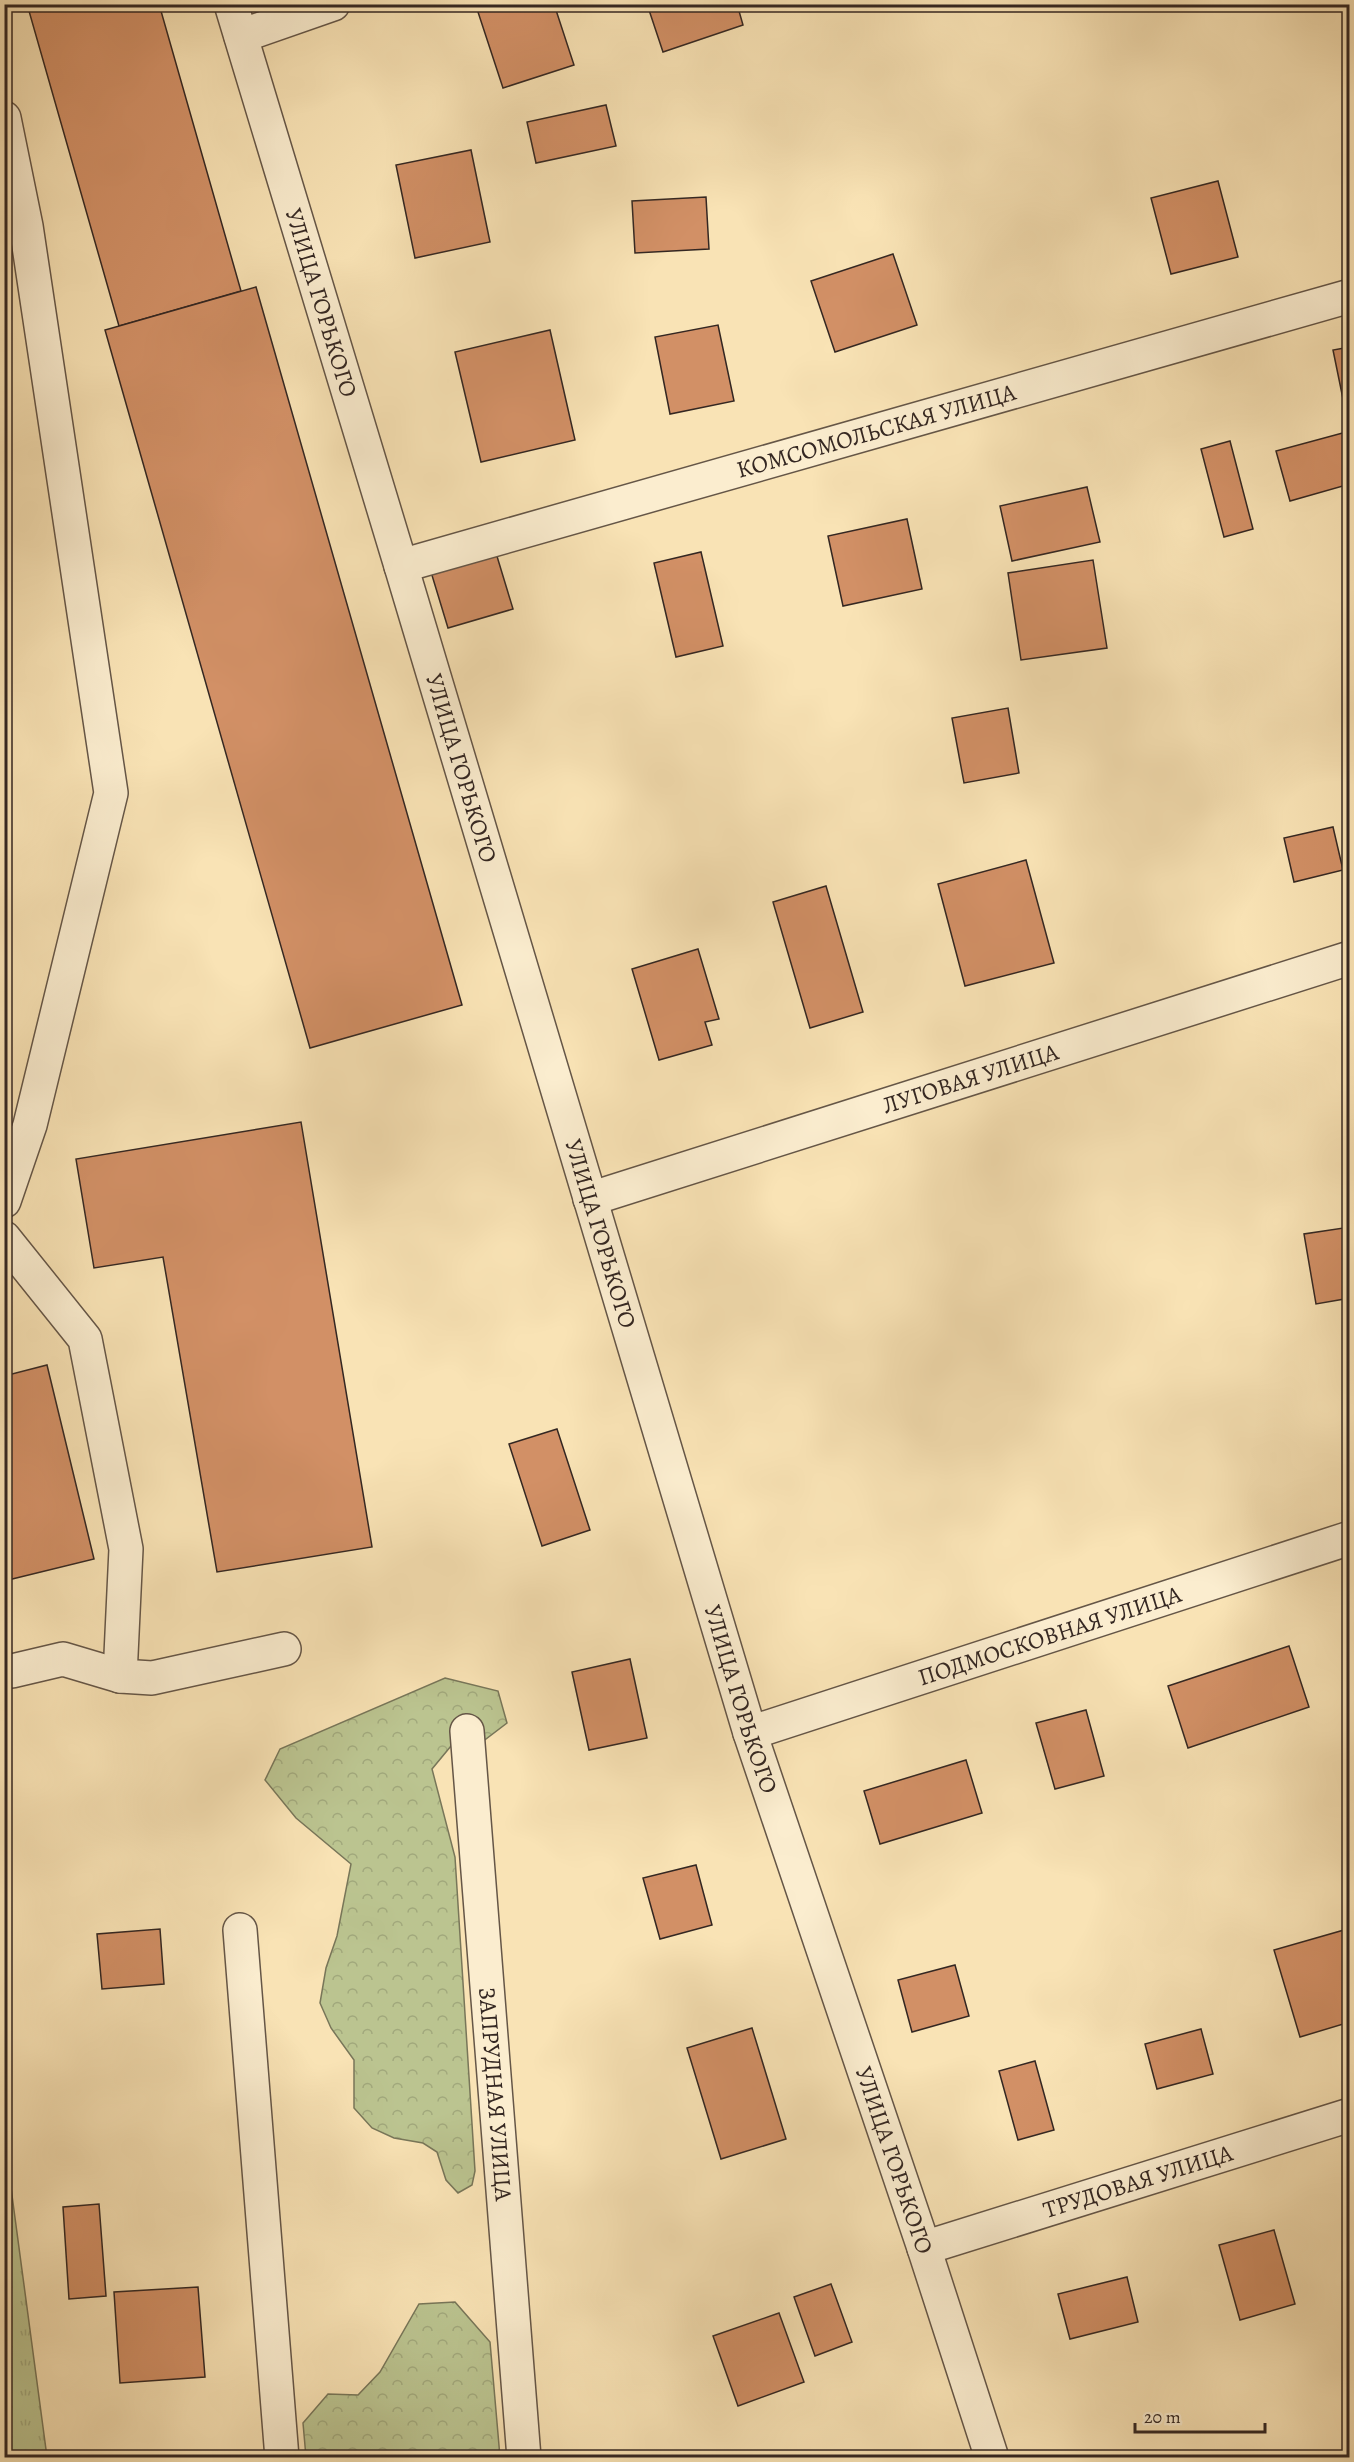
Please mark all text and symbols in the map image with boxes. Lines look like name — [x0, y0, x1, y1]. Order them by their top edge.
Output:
street label: УЛИЦА ГОРЬКОГО — [278, 204, 365, 401]
street label: КОМСОМОЛЬСКАЯ УЛИЦА — [733, 376, 1020, 486]
street label: УЛИЦА ГОРЬКОГО — [418, 670, 505, 866]
street label: ЛУГОВАЯ УЛИЦА — [878, 1035, 1063, 1121]
street label: УЛИЦА ГОРЬКОГО — [557, 1135, 644, 1332]
street label: ПОДМОСКОВНАЯ УЛИЦА — [914, 1578, 1186, 1693]
street label: УЛИЦА ГОРЬКОГО — [697, 1601, 785, 1798]
street label: ЗАПРУДНАЯ УЛИЦА — [471, 1986, 520, 2203]
street label: УЛИЦА ГОРЬКОГО — [848, 2062, 941, 2258]
street label: ТРУДОВАЯ УЛИЦА — [1039, 2136, 1237, 2226]
scale bar — [1135, 2396, 1266, 2434]
text: 20 m — [1144, 2405, 1181, 2429]

